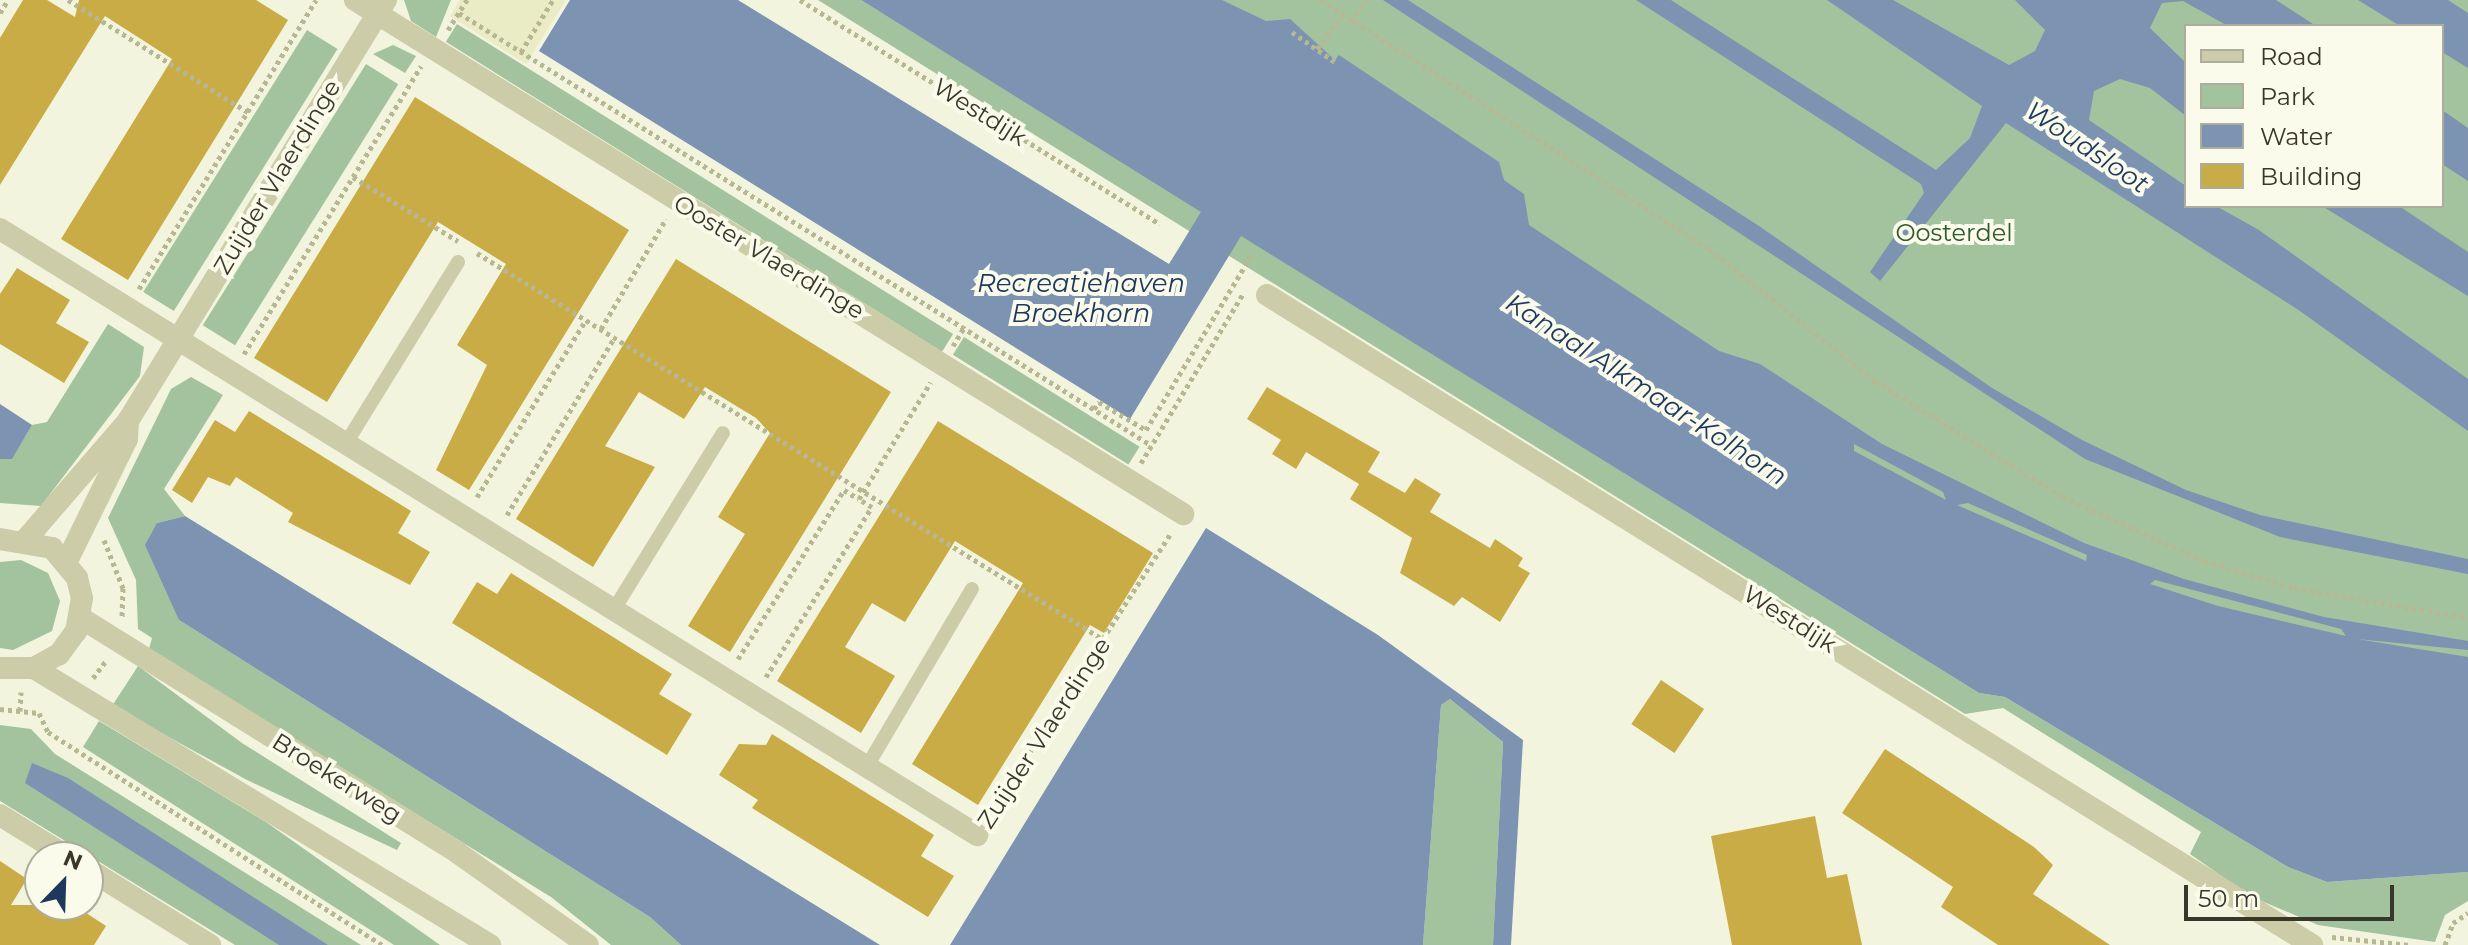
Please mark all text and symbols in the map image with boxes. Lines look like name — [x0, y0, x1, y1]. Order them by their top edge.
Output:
legend — [2184, 24, 2444, 208]
text: Road — [2260, 42, 2323, 71]
street label: Westdijk — [928, 72, 1032, 152]
street label: Zuijder Vlaerdinge — [208, 74, 346, 280]
text: Park — [2260, 82, 2315, 111]
water label: Woudsloot — [2020, 96, 2154, 200]
text: Water — [2260, 122, 2333, 151]
text: Building — [2260, 162, 2363, 191]
street label: Ooster Vlaerdinge — [668, 189, 870, 325]
park label: Oosterdel — [1895, 219, 2013, 247]
water label: Recreatiehaven Broekhorn — [977, 268, 1185, 330]
water label: Kanaal Alkmaar-Kolhorn — [1500, 287, 1792, 493]
street label: Westdijk — [1738, 579, 1842, 659]
street label: Zuijder Vlaerdinge — [971, 632, 1117, 834]
street label: Broekerweg — [267, 727, 407, 829]
north arrow — [24, 841, 104, 921]
text: N — [59, 844, 86, 876]
scale bar — [2188, 869, 2398, 919]
text: 50 m — [2198, 884, 2259, 913]

